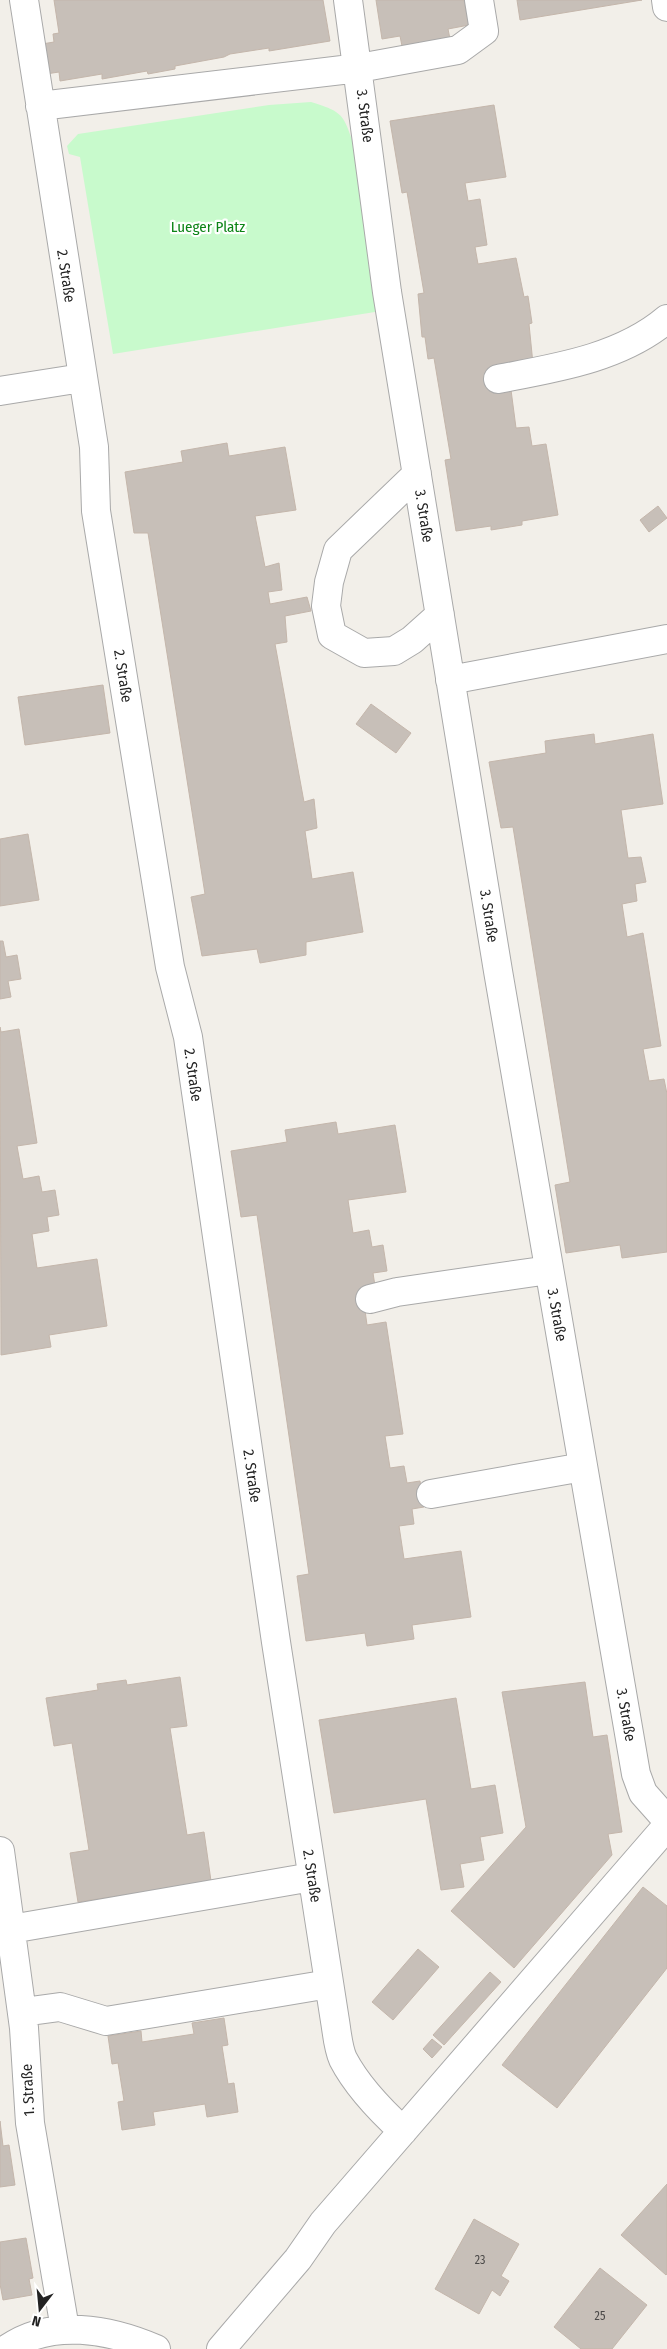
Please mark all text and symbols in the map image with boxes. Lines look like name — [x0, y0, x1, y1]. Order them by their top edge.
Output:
street label: 3. Straße — [353, 88, 377, 144]
park label: Lueger Platz — [171, 218, 245, 236]
street label: 2. Straße — [53, 248, 79, 304]
street label: 3. Straße — [411, 488, 437, 544]
street label: 2. Straße — [110, 648, 136, 704]
street label: 3. Straße — [476, 888, 502, 944]
street label: 2. Straße — [180, 1047, 206, 1103]
street label: 3. Straße — [544, 1287, 570, 1343]
street label: 2. Straße — [239, 1448, 265, 1504]
street label: 3. Straße — [613, 1687, 639, 1743]
street label: 2. Straße — [299, 1848, 325, 1904]
street label: 1. Straße — [18, 2063, 38, 2117]
house number: 23 — [475, 2253, 485, 2267]
north arrow — [15, 2284, 65, 2334]
house number: 25 — [595, 2309, 606, 2323]
text: N — [30, 2312, 43, 2330]

